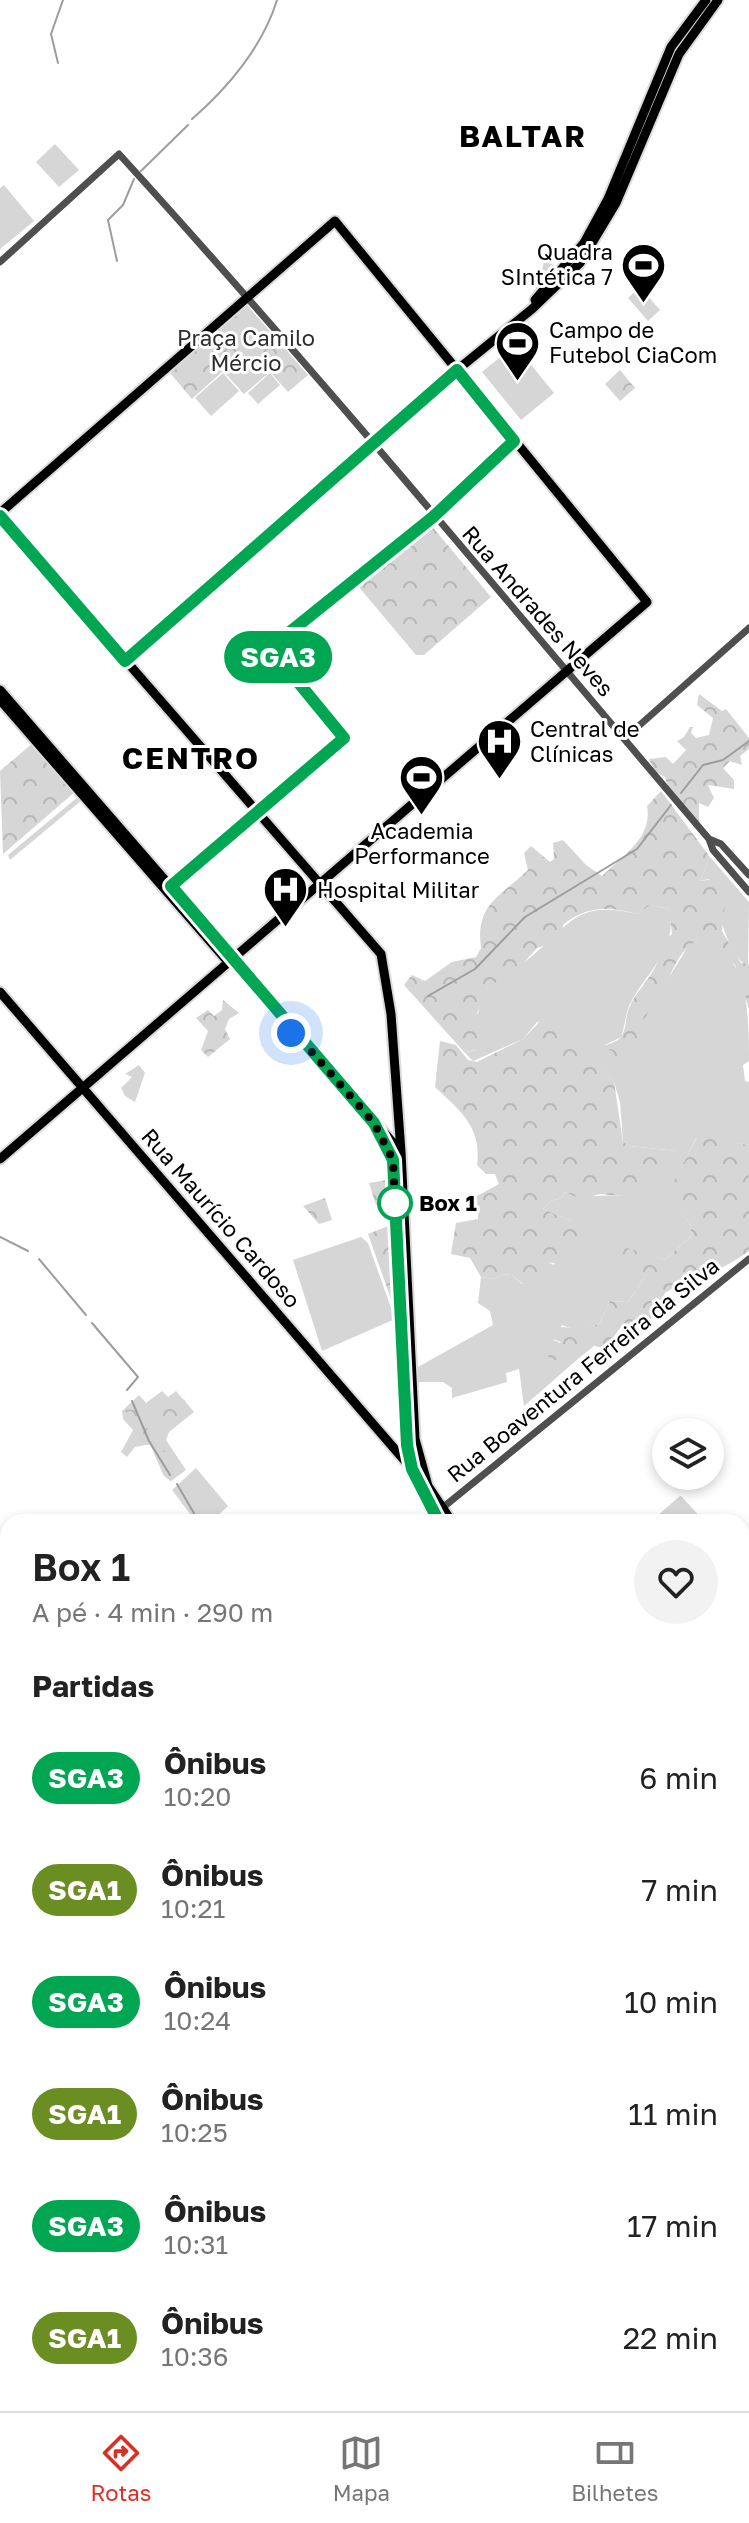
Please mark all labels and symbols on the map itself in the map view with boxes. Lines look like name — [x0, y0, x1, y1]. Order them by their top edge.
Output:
district label: BALTAR — [459, 118, 587, 154]
place label: Quadra SIntética 7 — [501, 238, 613, 290]
sports icon: Quadra SIntética 7 — [620, 241, 668, 304]
place label: Campo de Futebol CiaCom — [549, 316, 717, 368]
sports icon: Campo de Futebol CiaCom — [494, 319, 542, 382]
park label: Praça Camilo Mércio — [177, 324, 315, 376]
street label: Rua Andrades Neves — [457, 520, 620, 701]
line badge: SGA3 — [222, 631, 334, 683]
place label: Central de Clínicas — [530, 715, 639, 767]
hospital icon: Central de Clínicas — [475, 718, 523, 781]
district label: CENTRO — [122, 740, 260, 776]
sports icon: Academia Performance — [398, 754, 446, 817]
place label: Academia Performance — [354, 817, 490, 869]
hospital icon: Hospital Militar — [262, 866, 310, 929]
place label: Hospital Militar — [317, 876, 480, 903]
your location — [271, 1013, 311, 1053]
street label: Rua Maurício Cardoso — [136, 1122, 307, 1313]
marker: Box 1 — [378, 1186, 412, 1220]
place label: Box 1 — [419, 1189, 477, 1216]
street label: Rua Boaventura Ferreira da Silva — [441, 1252, 724, 1488]

